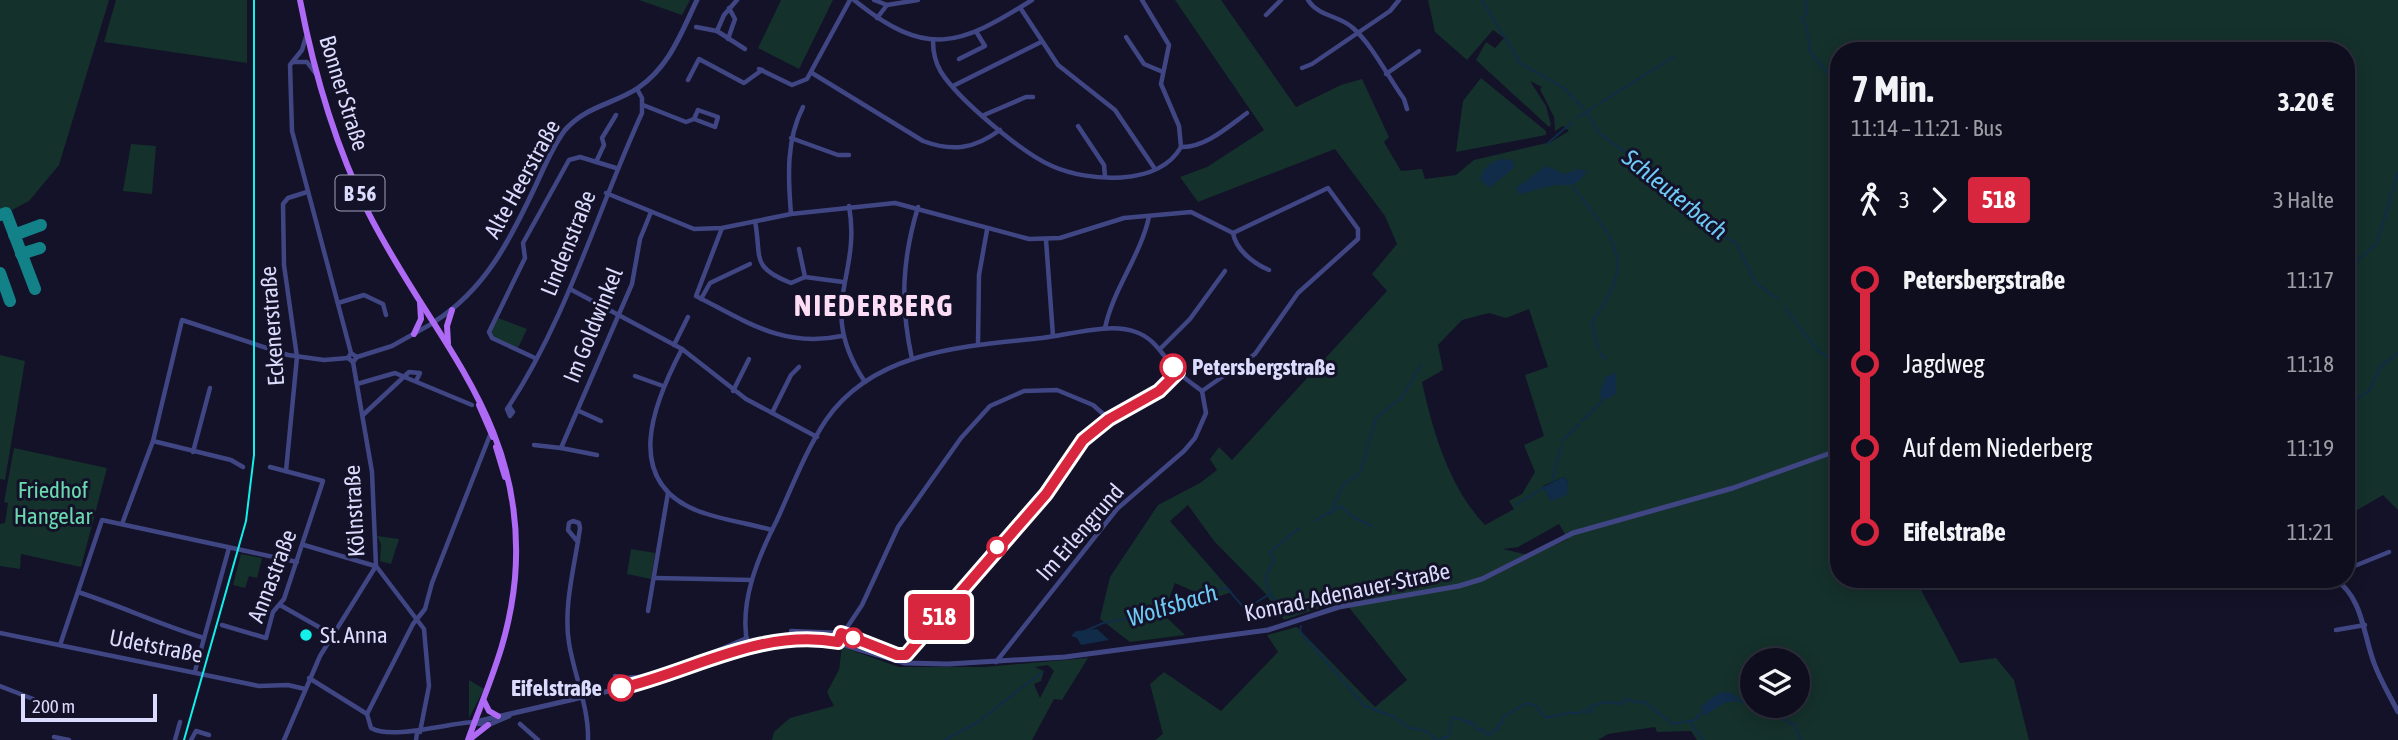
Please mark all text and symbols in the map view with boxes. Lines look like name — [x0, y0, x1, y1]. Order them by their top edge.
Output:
street label: Bonner Straße — [314, 32, 374, 154]
text: 7 Min. — [1851, 67, 1933, 110]
text: 3.20 € — [2277, 87, 2334, 117]
street label: Alte Heerstraße — [479, 115, 565, 243]
text: 11:14 – 11:21 · Bus — [1851, 115, 2003, 141]
water label: Schleuterbach — [1616, 143, 1733, 245]
road number: B 56 — [336, 176, 384, 210]
icon: walk — [1851, 181, 1889, 219]
icon: forward — [1920, 181, 1958, 219]
text: 518 — [1982, 186, 2016, 213]
street label: Lindenstraße — [535, 187, 601, 299]
text: 3 — [1899, 187, 1910, 213]
text: 3 Halte — [2273, 187, 2334, 213]
street label: Im Goldwinkel — [558, 264, 628, 386]
street label: Eckenerstraße — [255, 265, 289, 387]
text: Petersbergstraße — [1903, 265, 2065, 295]
text: 11:17 — [2287, 267, 2334, 293]
district label: NIEDERBERG — [794, 288, 954, 322]
text: Jagdweg — [1903, 349, 1985, 379]
text: 11:18 — [2287, 351, 2334, 377]
marker: Petersbergstraße — [1160, 354, 1186, 380]
place label: Petersbergstraße — [1192, 354, 1336, 380]
text: Auf dem Niederberg — [1903, 433, 2092, 463]
text: 11:19 — [2287, 435, 2334, 461]
street label: Kölnstraße — [339, 464, 369, 558]
park label: Friedhof Hangelar — [14, 477, 94, 529]
street label: Im Erlengrund — [1031, 478, 1129, 586]
text: Eifelstraße — [1903, 517, 2006, 547]
text: 11:21 — [2287, 519, 2334, 545]
street label: Annastraße — [242, 526, 302, 626]
unlabelled marker — [987, 537, 1007, 557]
street label: Konrad-Adenauer-Straße — [1242, 557, 1452, 627]
water label: Wolfsbach — [1124, 578, 1221, 631]
line badge: 518 — [899, 594, 979, 640]
text: 518 — [922, 603, 956, 630]
place label: St. Anna — [320, 622, 388, 648]
street label: Udetstraße — [107, 624, 205, 668]
marker: St. Anna — [298, 627, 314, 643]
unlabelled marker — [843, 628, 863, 648]
map controls — [1740, 648, 1810, 718]
button: layers — [1740, 648, 1810, 718]
place label: Eifelstraße — [511, 675, 602, 701]
marker: Eifelstraße — [608, 675, 634, 701]
scale bar — [21, 691, 158, 723]
text: 200 m — [32, 695, 75, 717]

